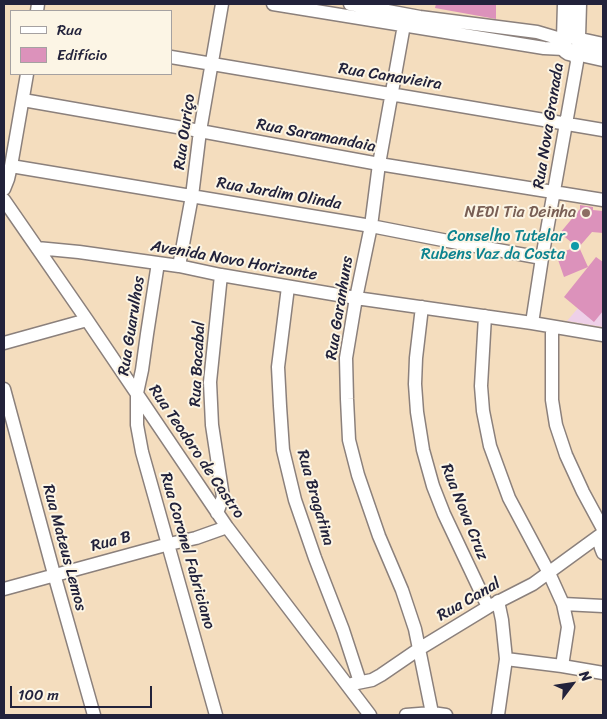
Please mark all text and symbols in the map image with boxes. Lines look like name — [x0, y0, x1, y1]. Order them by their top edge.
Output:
legend — [10, 10, 172, 75]
text: Rua — [57, 17, 82, 43]
text: Edifício — [57, 42, 107, 68]
street label: Rua Canavieira — [337, 59, 443, 95]
street label: Rua Nova Granada — [530, 62, 568, 190]
street label: Rua Ouriço — [170, 93, 200, 171]
street label: Rua Saramandaia — [255, 115, 377, 157]
street label: Rua Jardim Olinda — [215, 174, 343, 214]
place label: NEDI Tia Deinha — [465, 203, 576, 223]
marker: NEDI Tia Deinha — [580, 207, 592, 219]
place label: Conselho Tutelar Rubens Vaz da Costa — [421, 227, 565, 265]
street label: Avenida Novo Horizonte — [149, 237, 319, 285]
marker: Conselho Tutelar Rubens Vaz da Costa — [569, 240, 581, 252]
street label: Rua Garanhuns — [322, 255, 358, 361]
street label: Rua Guarulhos — [115, 275, 149, 377]
street label: Rua Bacabal — [186, 321, 210, 407]
street label: Rua Teodoro de Castro — [144, 381, 248, 523]
street label: Rua Bragatina — [292, 448, 338, 548]
street label: Rua Nova Cruz — [436, 461, 492, 563]
street label: Rua Coronel Fabriciano — [155, 470, 219, 632]
street label: Rua Mateus Lemos — [38, 483, 90, 613]
street label: Rua B — [89, 527, 133, 557]
street label: Rua Canal — [434, 574, 504, 626]
north arrow — [547, 659, 597, 709]
text: N — [572, 665, 598, 687]
scale bar — [12, 676, 155, 708]
text: 100 m — [18, 682, 59, 708]

